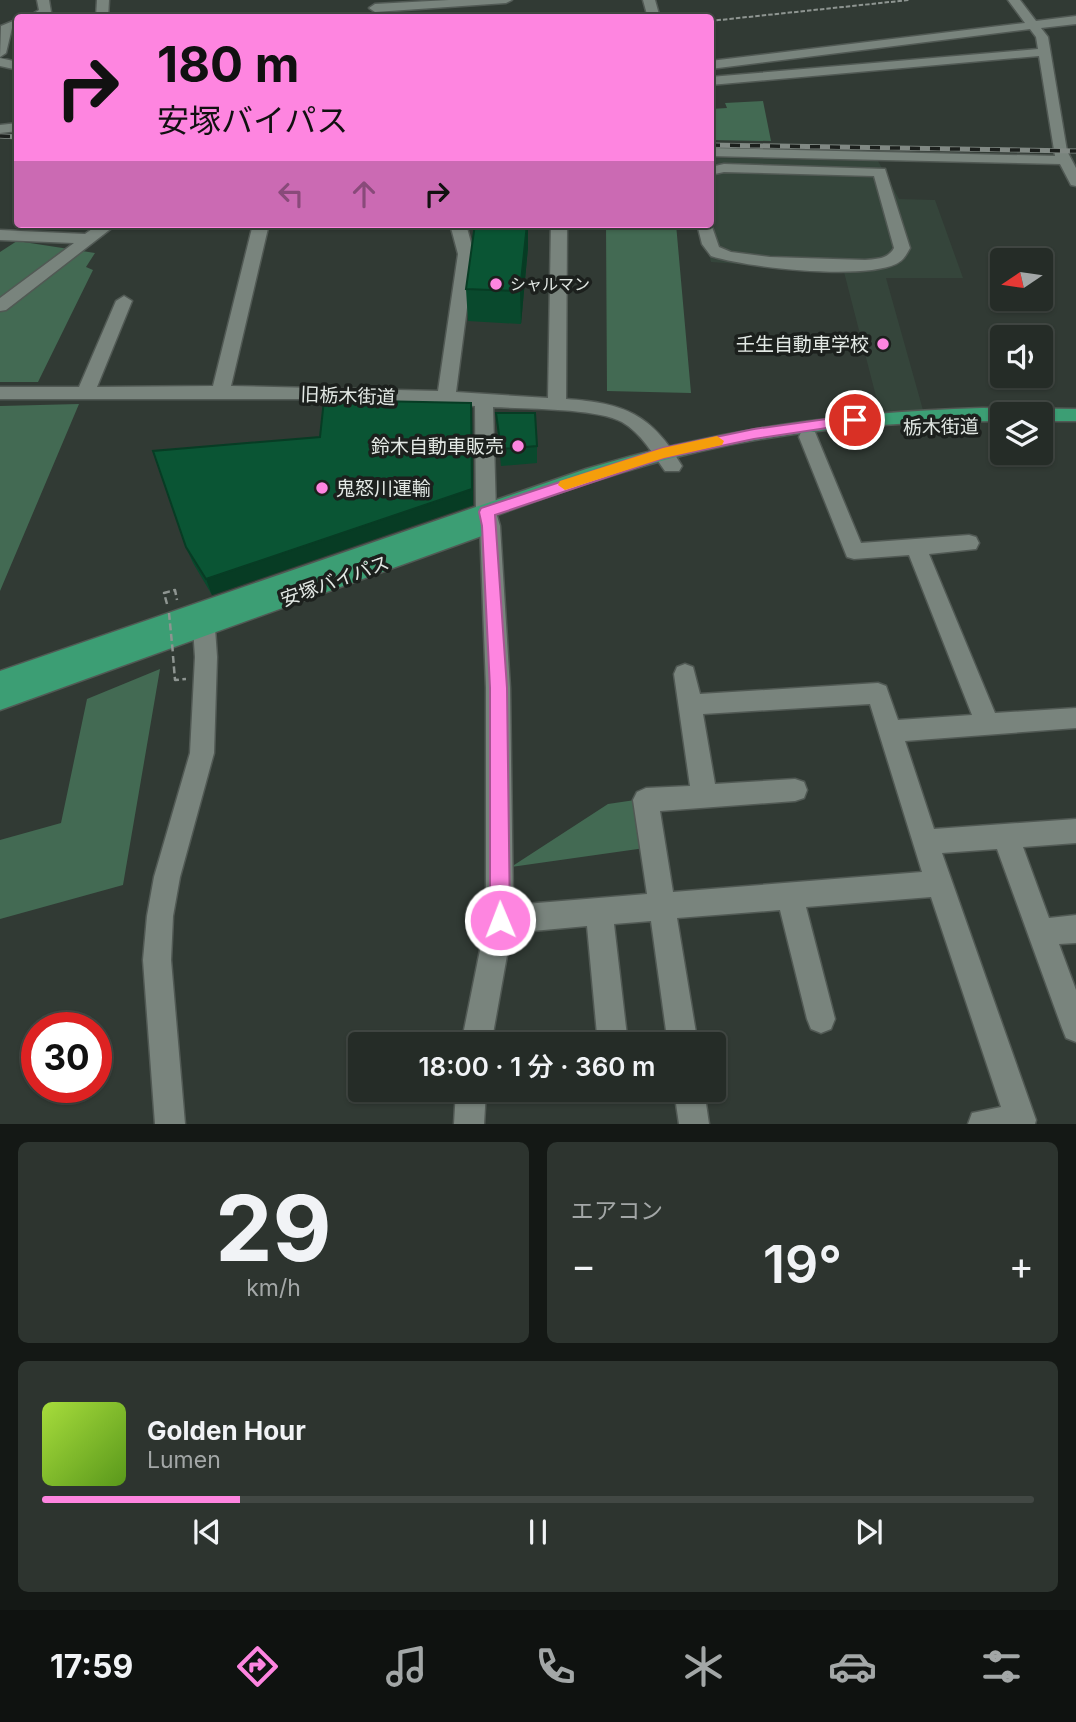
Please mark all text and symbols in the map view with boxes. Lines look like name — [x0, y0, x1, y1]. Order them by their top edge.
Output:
text: 180 m — [157, 35, 299, 94]
icon: right — [42, 42, 133, 133]
text: 安塚バイパス — [157, 101, 348, 140]
icon: left — [272, 175, 310, 213]
icon: ahead — [345, 175, 383, 213]
icon: right — [418, 175, 456, 213]
north arrow — [990, 248, 1054, 312]
map controls — [990, 248, 1053, 465]
place label: シャルマン — [510, 274, 590, 294]
marker: シャルマン — [488, 276, 504, 292]
button: sound — [990, 325, 1053, 388]
place label: 壬生自動車学校 — [736, 333, 869, 356]
marker: 壬生自動車学校 — [875, 336, 891, 352]
street label: 旧栃木街道 — [300, 383, 396, 409]
pin — [825, 390, 885, 450]
icon: arrive — [836, 401, 874, 439]
button: layers — [990, 402, 1053, 465]
street label: 栃木街道 — [903, 415, 979, 439]
place label: 鈴木自動車販売 — [371, 435, 504, 458]
marker: 鈴木自動車販売 — [510, 438, 526, 454]
place label: 鬼怒川運輸 — [336, 477, 431, 500]
marker: 鬼怒川運輸 — [314, 480, 330, 496]
street label: 安塚バイパス — [278, 551, 392, 611]
position arrow — [463, 883, 537, 957]
speed limit sign: 30 — [21, 1012, 112, 1103]
text: 18:00 · 1 分 · 360 m — [419, 1051, 655, 1082]
text: 29 — [215, 1173, 332, 1283]
text: エアコン — [571, 1197, 663, 1225]
text: 19° — [763, 1233, 842, 1296]
text: − — [571, 1242, 596, 1288]
text: + — [1009, 1242, 1034, 1288]
text: km/h — [246, 1274, 301, 1302]
text: Golden Hour — [147, 1415, 306, 1446]
text: Lumen — [147, 1446, 221, 1474]
icon: previous — [188, 1513, 226, 1551]
icon: pause — [519, 1513, 557, 1551]
icon: next — [850, 1513, 888, 1551]
icon: directions — [233, 1642, 282, 1691]
icon: music — [382, 1642, 431, 1691]
icon: phone — [531, 1642, 580, 1691]
icon: climate — [679, 1642, 728, 1691]
icon: car — [828, 1642, 877, 1691]
icon: filters — [977, 1642, 1026, 1691]
text: 17:59 — [50, 1647, 133, 1686]

